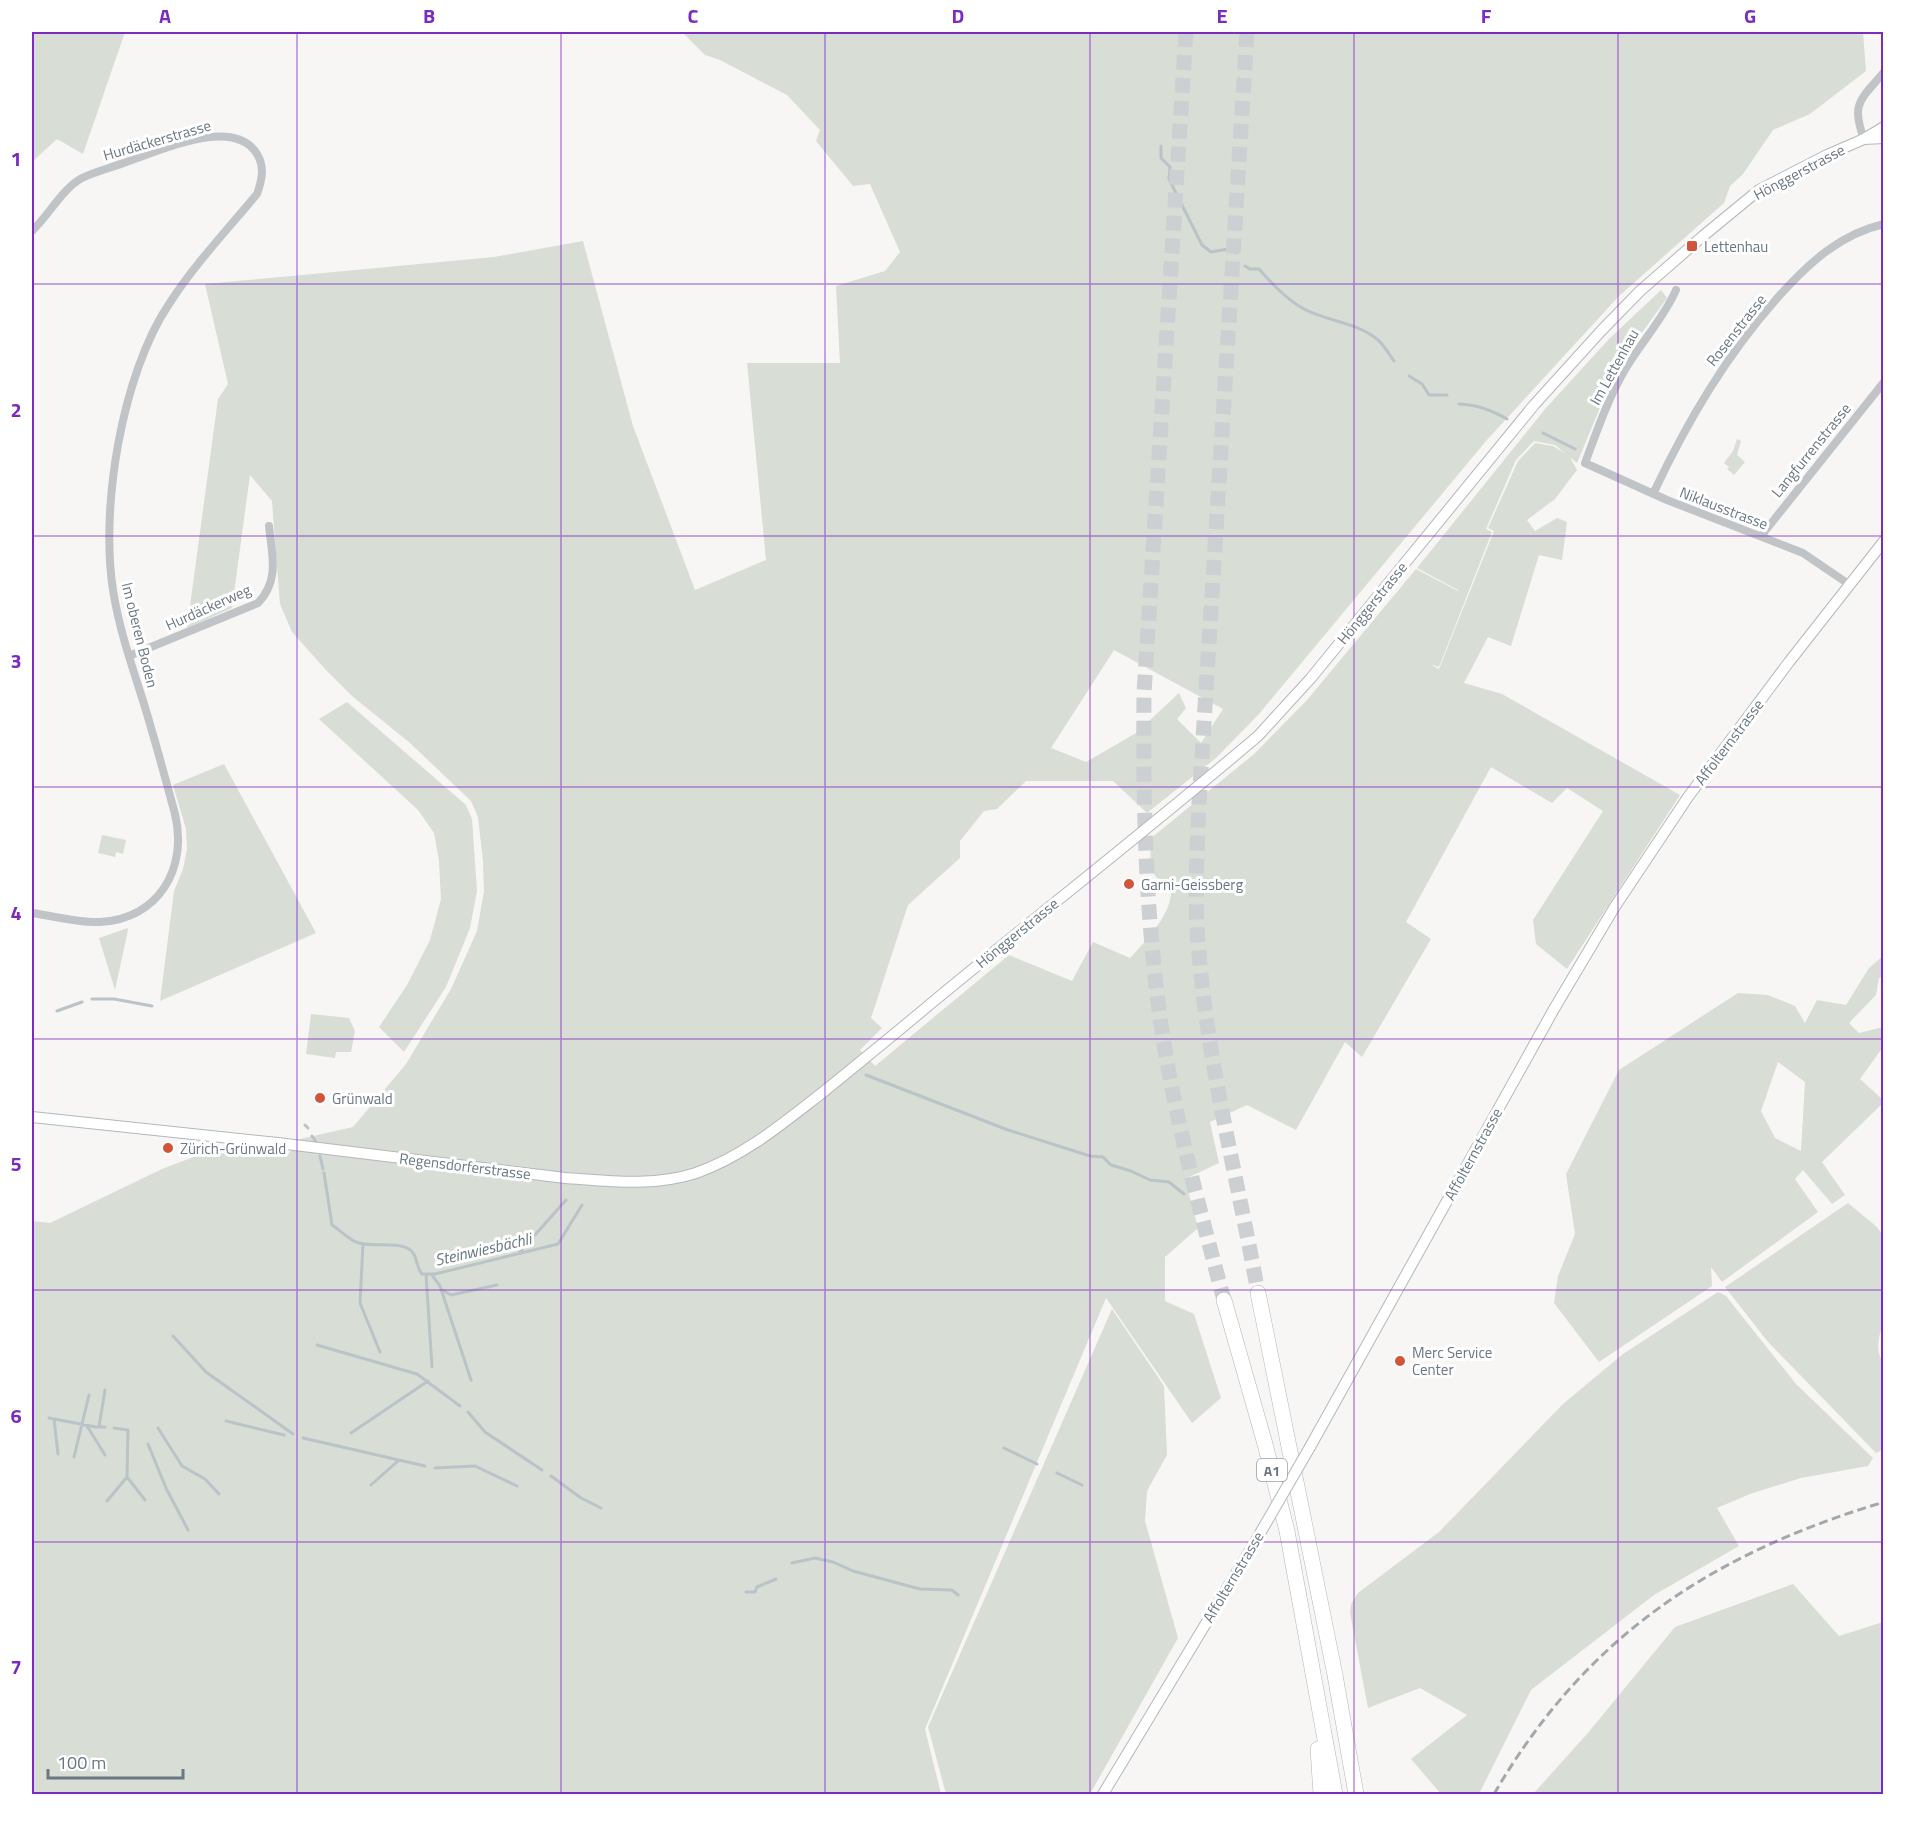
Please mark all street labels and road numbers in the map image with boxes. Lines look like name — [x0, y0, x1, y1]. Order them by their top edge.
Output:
street label: Hurdäckerstrasse — [100, 114, 214, 166]
street label: Hönggerstrasse — [1749, 138, 1849, 206]
street label: Rosenstrasse — [1700, 289, 1772, 371]
street label: Im Lettenhau — [1584, 325, 1644, 409]
street label: Langfurrenstrasse — [1766, 398, 1856, 502]
street label: Niklausstrasse — [1676, 481, 1772, 535]
street label: Hönggerstrasse — [1331, 557, 1413, 649]
street label: Hurdäckerweg — [162, 578, 255, 636]
street label: Im oberen Boden — [116, 580, 164, 690]
street label: Affolternstrasse — [1689, 694, 1769, 790]
street label: Hönggerstrasse — [971, 892, 1063, 974]
street label: Affolternstrasse — [1438, 1104, 1508, 1204]
street label: Regensdorferstrasse — [398, 1147, 532, 1185]
road number: A1 — [1257, 1459, 1287, 1481]
street label: Affolternstrasse — [1197, 1527, 1269, 1627]

